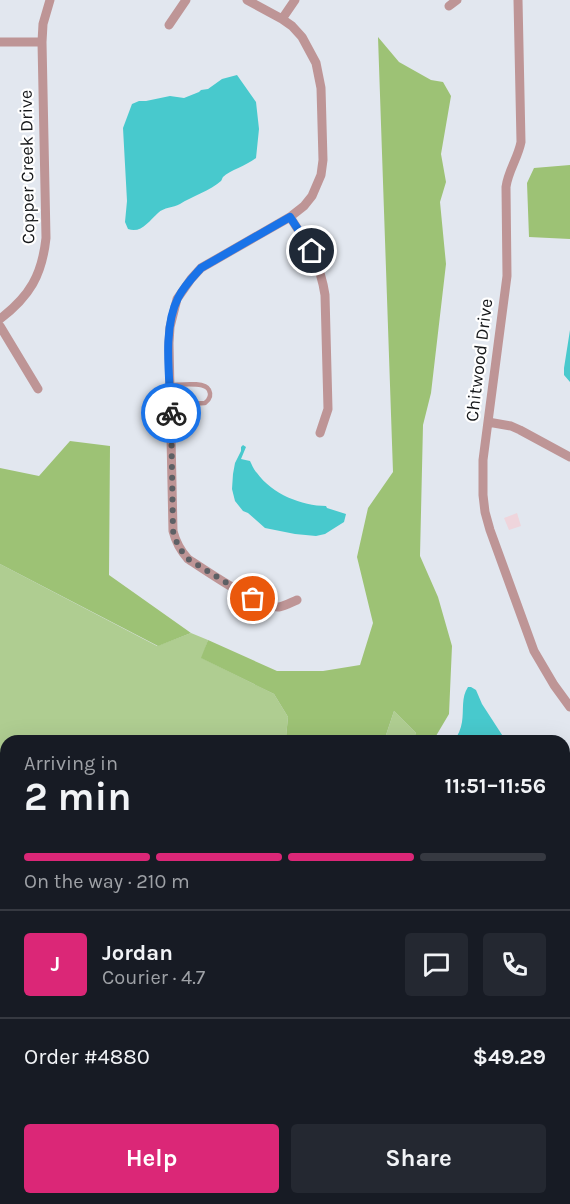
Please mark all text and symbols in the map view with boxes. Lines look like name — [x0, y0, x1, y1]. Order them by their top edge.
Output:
street label: Copper Creek Drive — [15, 90, 39, 244]
pin — [286, 225, 337, 276]
icon: home — [295, 234, 328, 267]
street label: Chitwood Drive — [461, 297, 497, 423]
courier — [141, 383, 201, 443]
icon: bike — [155, 397, 188, 430]
pin — [227, 573, 278, 624]
icon: bag — [236, 582, 269, 615]
text: Arriving in — [24, 752, 118, 775]
text: 11:51–11:56 — [444, 773, 546, 799]
text: 2 min — [24, 774, 132, 820]
text: On the way · 210 m — [24, 870, 190, 893]
button: chat — [405, 933, 468, 996]
button: phone — [483, 933, 546, 996]
text: Jordan — [102, 940, 173, 966]
text: J — [51, 951, 60, 977]
text: Courier · 4.7 — [102, 966, 205, 989]
text: Order #4880 — [24, 1044, 150, 1070]
text: $49.29 — [473, 1044, 546, 1070]
button: Help — [24, 1124, 279, 1193]
button: Share — [291, 1124, 546, 1193]

